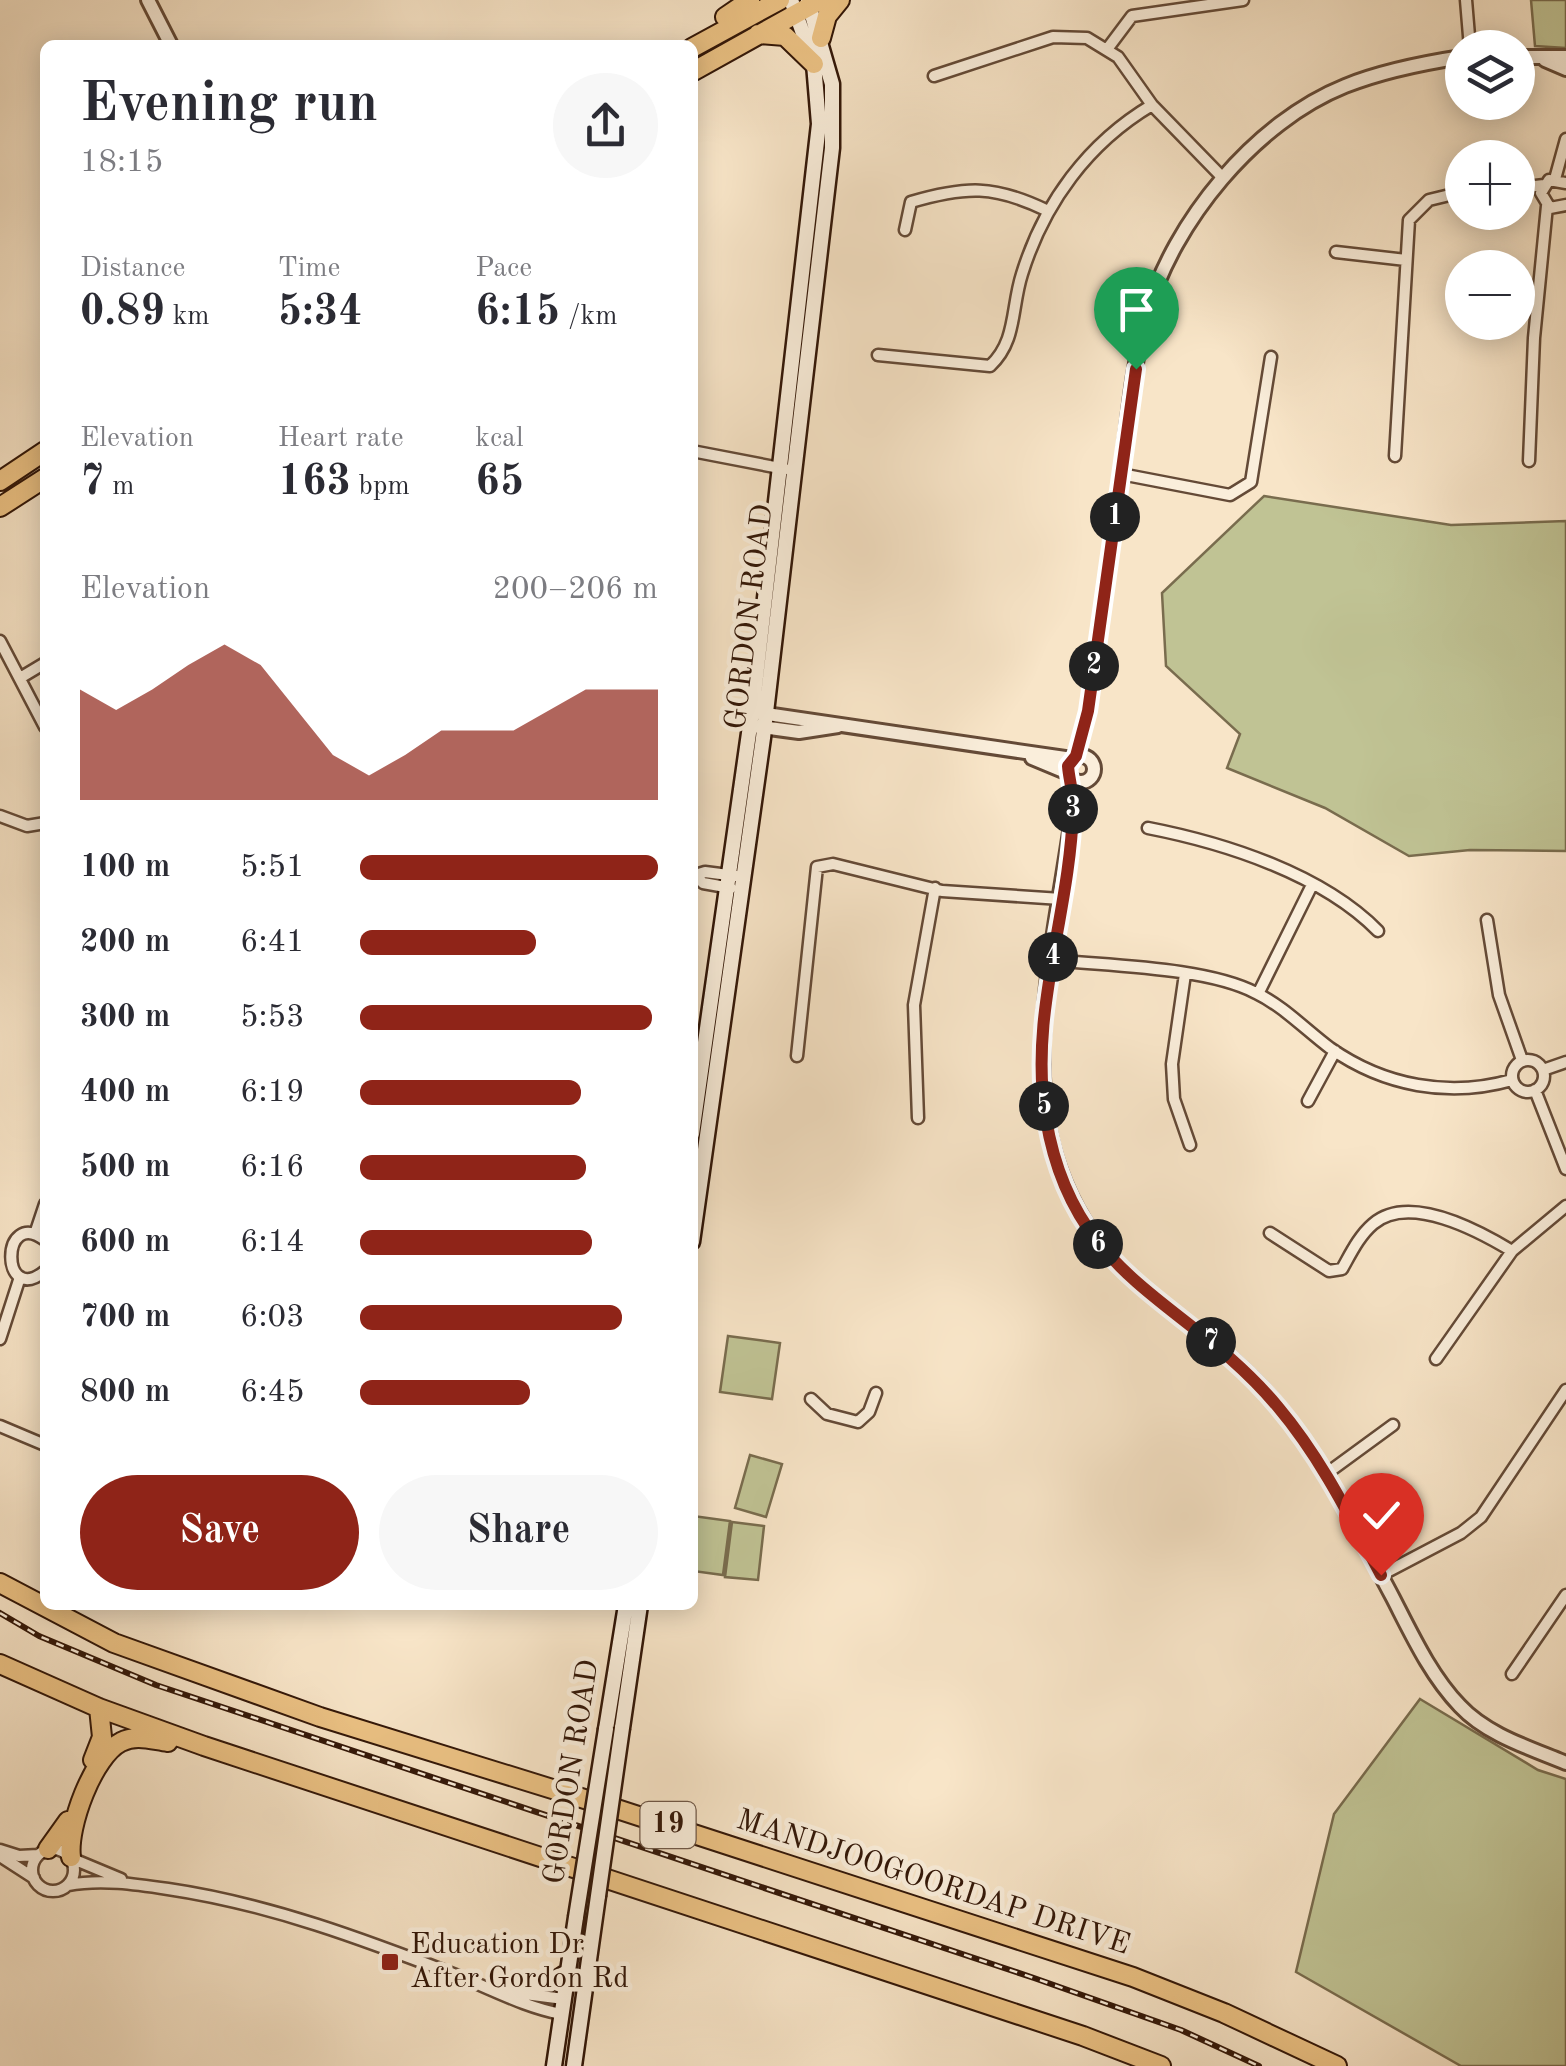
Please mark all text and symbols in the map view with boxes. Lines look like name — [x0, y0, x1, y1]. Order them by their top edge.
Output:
map controls — [1445, 30, 1535, 340]
button: layers — [1445, 30, 1535, 120]
button: share — [553, 73, 658, 178]
text: Evening run — [80, 78, 378, 133]
button: + — [1445, 140, 1535, 230]
text: 18:15 — [80, 147, 163, 179]
button: − — [1445, 250, 1535, 340]
text: Distance — [80, 255, 185, 283]
text: Time — [278, 255, 340, 283]
text: Pace — [475, 255, 532, 283]
pin — [1094, 267, 1179, 370]
icon: arrive — [1109, 282, 1164, 337]
text: 0.89 — [80, 292, 165, 334]
text: 5:34 — [278, 292, 363, 334]
text: 6:15 — [475, 292, 560, 334]
text: km — [165, 303, 209, 331]
text: /km — [560, 303, 617, 331]
text: Elevation — [80, 425, 194, 453]
text: Heart rate — [278, 425, 404, 453]
text: kcal — [475, 425, 524, 453]
text: 7 — [80, 462, 104, 504]
text: 163 — [278, 462, 351, 504]
text: 65 — [475, 462, 524, 504]
text: m — [104, 473, 134, 501]
text: bpm — [351, 473, 410, 501]
pin: 1 — [1090, 492, 1140, 542]
street label: GORDON ROAD — [721, 503, 779, 731]
text: 1 — [1107, 503, 1123, 531]
text: Elevation — [80, 574, 210, 606]
text: 200–206 m — [492, 574, 658, 606]
pin: 2 — [1069, 641, 1119, 691]
text: 2 — [1086, 652, 1102, 680]
pin: 3 — [1048, 784, 1098, 834]
text: 3 — [1065, 795, 1081, 823]
text: 100 m — [80, 852, 170, 884]
text: 5:51 — [240, 852, 305, 884]
text: 200 m — [80, 927, 170, 959]
text: 6:41 — [240, 927, 305, 959]
pin: 4 — [1028, 932, 1078, 982]
text: 4 — [1045, 943, 1061, 971]
text: 300 m — [80, 1002, 170, 1034]
text: 5:53 — [240, 1002, 305, 1034]
text: 400 m — [80, 1077, 170, 1109]
text: 6:19 — [240, 1077, 305, 1109]
pin: 5 — [1019, 1081, 1069, 1131]
text: 5 — [1036, 1092, 1052, 1120]
text: 500 m — [80, 1152, 170, 1184]
text: 6:16 — [240, 1152, 305, 1184]
pin: 6 — [1073, 1219, 1123, 1269]
text: 600 m — [80, 1227, 170, 1259]
text: 6:14 — [240, 1227, 305, 1259]
text: 6 — [1090, 1230, 1106, 1258]
text: 700 m — [80, 1302, 170, 1334]
text: 6:03 — [240, 1302, 305, 1334]
pin: 7 — [1186, 1317, 1236, 1367]
text: 7 — [1203, 1328, 1219, 1356]
text: 800 m — [80, 1377, 170, 1409]
text: 6:45 — [240, 1377, 305, 1409]
pin — [1339, 1473, 1424, 1576]
button: Save — [80, 1475, 359, 1590]
button: Share — [379, 1475, 658, 1590]
icon: check — [1354, 1488, 1409, 1543]
street label: GORDON ROAD — [539, 1658, 605, 1886]
road number: 19 — [640, 1802, 696, 1848]
street label: MANDJOOGOORDAP DRIVE — [733, 1805, 1133, 1961]
place label: Education Dr After Gordon Rd — [410, 1930, 629, 1994]
marker: Education Dr After Gordon Rd — [379, 1951, 401, 1973]

